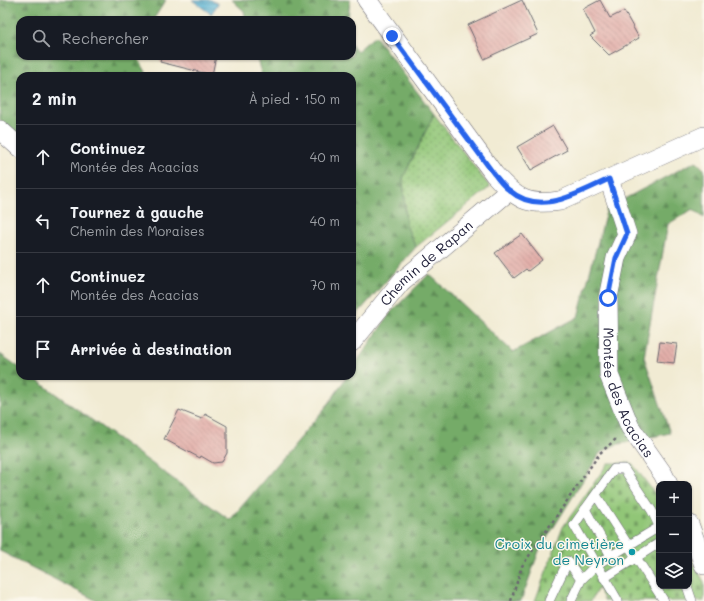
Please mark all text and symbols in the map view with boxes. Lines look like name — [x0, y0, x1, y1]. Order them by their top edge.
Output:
search box — [16, 16, 356, 60]
icon: search — [30, 27, 52, 49]
route end — [383, 27, 401, 45]
text: Rechercher — [62, 28, 149, 48]
text: 2 min — [32, 87, 77, 109]
text: À pied · 150 m — [249, 90, 340, 107]
text: Continuez — [70, 138, 145, 158]
icon: ahead — [32, 146, 54, 168]
text: 40 m — [310, 148, 340, 165]
text: Montée des Acacias — [70, 158, 199, 175]
text: Tournez à gauche — [70, 202, 204, 222]
icon: left — [32, 210, 54, 232]
text: 40 m — [310, 212, 340, 229]
street label: Chemin de Rapan — [376, 216, 476, 309]
text: Chemin des Moraises — [70, 222, 205, 239]
text: Continuez — [70, 266, 145, 286]
icon: ahead — [32, 274, 54, 296]
text: 70 m — [310, 276, 340, 293]
text: Montée des Acacias — [70, 286, 199, 303]
route start — [599, 289, 617, 307]
street label: Montée des Acacias — [599, 327, 658, 461]
icon: arrive — [32, 338, 54, 360]
text: Arrivée à destination — [70, 339, 232, 359]
map controls — [656, 481, 692, 589]
button: + — [656, 481, 692, 517]
button: − — [656, 517, 692, 553]
place label: Croix du cimetière de Neyron — [495, 534, 624, 569]
marker: Croix du cimetière de Neyron — [627, 547, 637, 557]
button: layers — [656, 553, 692, 589]

